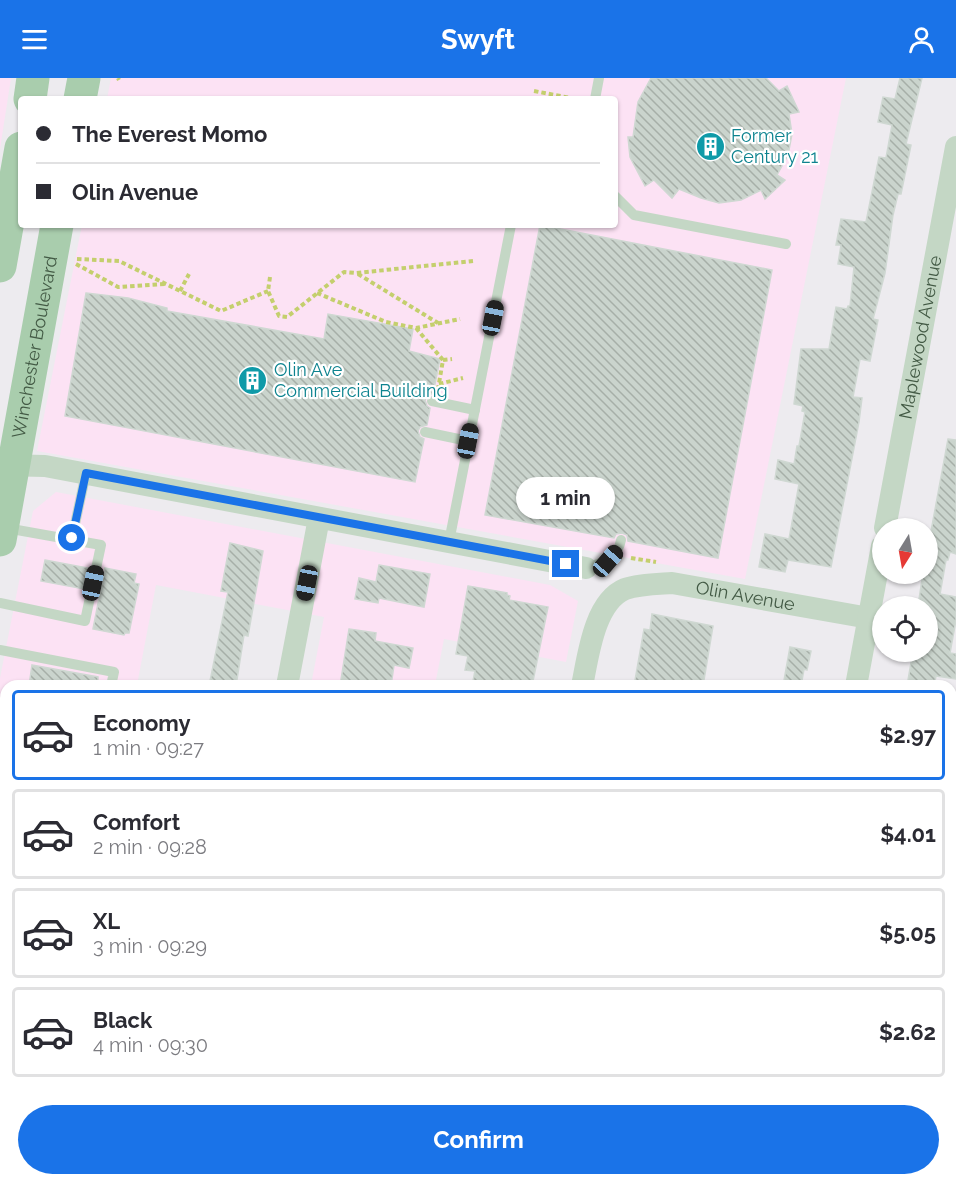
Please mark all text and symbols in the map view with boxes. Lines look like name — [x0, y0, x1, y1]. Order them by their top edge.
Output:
icon: menu — [18, 23, 51, 56]
icon: person — [905, 23, 938, 56]
text: Swyft — [441, 24, 515, 55]
text: The Everest Momo — [72, 121, 267, 147]
place label: Former Century 21 — [731, 125, 819, 167]
building icon: Former Century 21 — [694, 130, 726, 162]
text: Olin Avenue — [72, 179, 198, 205]
street label: Maplewood Avenue — [895, 253, 946, 421]
street label: Winchester Boulevard — [8, 254, 61, 440]
car — [481, 299, 505, 337]
place label: Olin Ave Commercial Building — [274, 359, 448, 401]
building icon: Olin Ave Commercial Building — [237, 364, 269, 396]
car — [456, 422, 480, 460]
callout: 1 min — [516, 477, 616, 519]
text: 1 min — [540, 486, 591, 510]
north arrow — [872, 518, 938, 584]
map controls — [872, 518, 938, 662]
route start — [58, 524, 85, 551]
car — [589, 542, 627, 580]
route end — [552, 550, 579, 577]
car — [80, 564, 106, 602]
car — [295, 564, 319, 602]
street label: Olin Avenue — [694, 576, 797, 615]
button: locate — [872, 596, 938, 662]
icon: car — [21, 708, 75, 762]
text: Economy — [93, 710, 191, 736]
text: $2.97 — [879, 722, 936, 748]
text: 1 min · 09:27 — [93, 736, 204, 760]
icon: car — [21, 807, 75, 861]
text: Comfort — [93, 809, 180, 835]
text: $4.01 — [880, 821, 936, 847]
text: 2 min · 09:28 — [93, 835, 207, 859]
icon: car — [21, 906, 75, 960]
text: XL — [93, 908, 120, 934]
text: $5.05 — [879, 920, 936, 946]
text: 3 min · 09:29 — [93, 934, 207, 958]
icon: car — [21, 1005, 75, 1059]
text: Black — [93, 1007, 152, 1033]
text: $2.62 — [879, 1019, 936, 1045]
text: 4 min · 09:30 — [93, 1033, 208, 1057]
button: Confirm — [18, 1105, 939, 1174]

